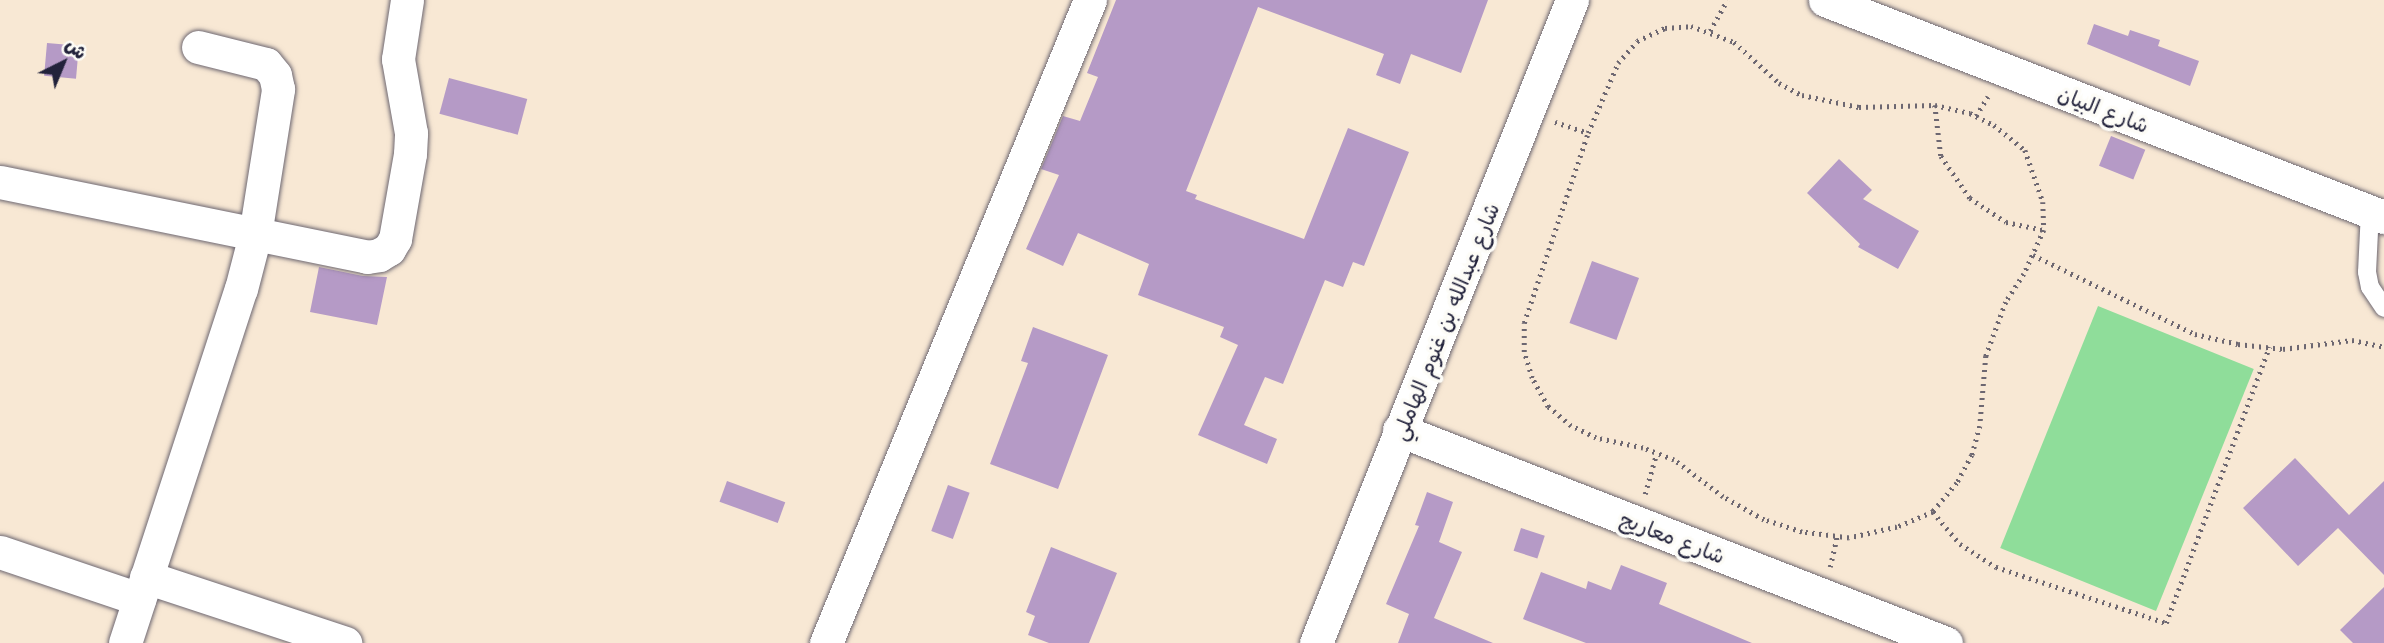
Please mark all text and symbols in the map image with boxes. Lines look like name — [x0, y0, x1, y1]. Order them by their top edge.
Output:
north arrow — [28, 28, 98, 98]
text: ش — [60, 30, 95, 65]
street label: شارع البيان — [2055, 79, 2153, 137]
street label: شارع عبدالله بن غنوم الهاملي — [1385, 199, 1503, 443]
street label: شارع معاريج — [1617, 505, 1729, 567]

